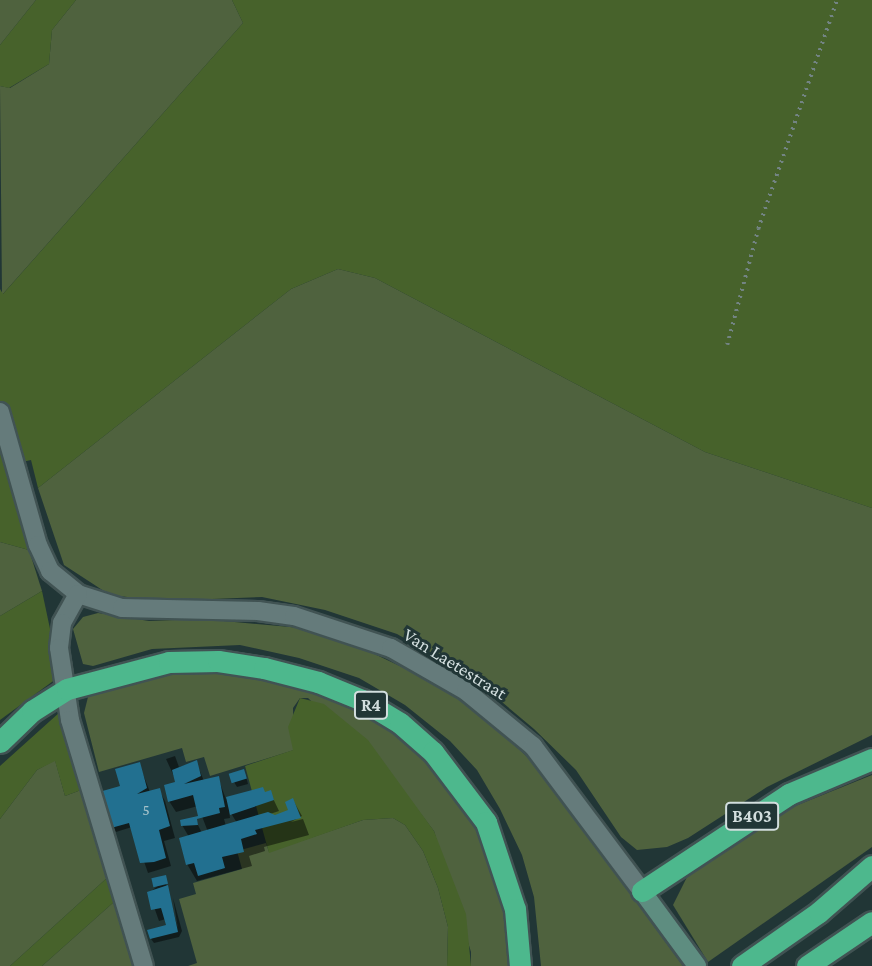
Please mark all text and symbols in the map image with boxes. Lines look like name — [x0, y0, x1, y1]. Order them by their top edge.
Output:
street label: Van Laetestraat — [399, 623, 511, 705]
road number: R4 — [354, 690, 388, 720]
house number: 5 — [142, 800, 150, 820]
road number: B403 — [724, 802, 780, 830]

